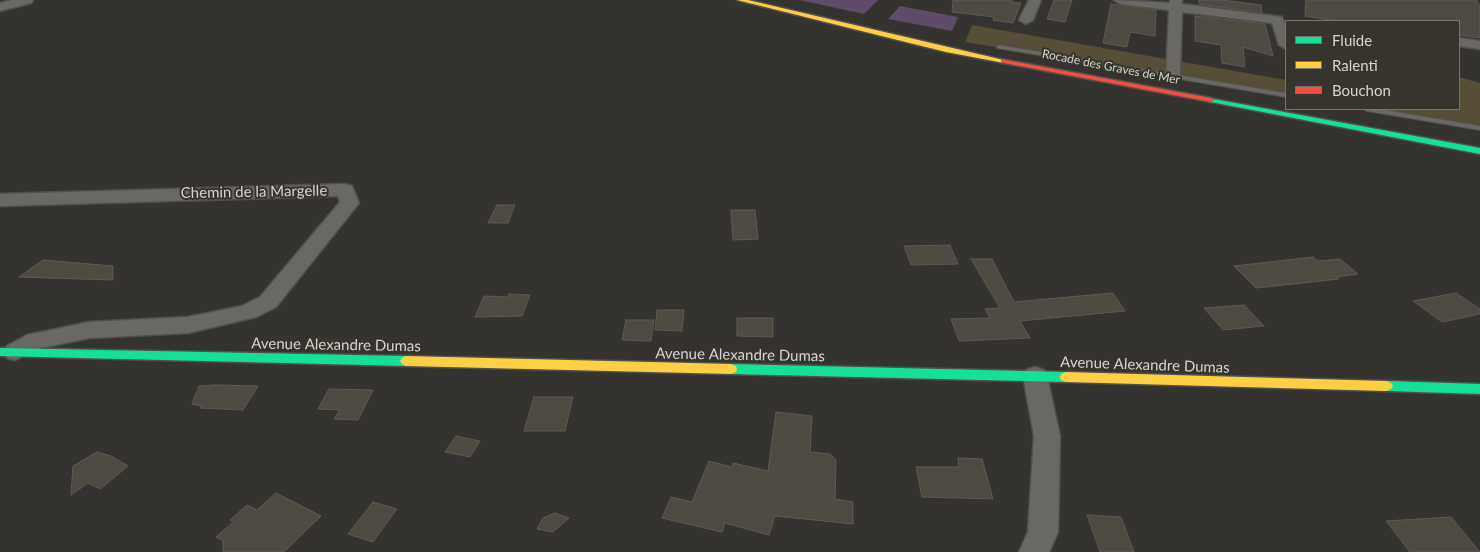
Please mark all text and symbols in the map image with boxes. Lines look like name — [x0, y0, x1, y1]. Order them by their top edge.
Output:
legend — [1285, 20, 1460, 110]
text: Fluide — [1332, 31, 1372, 49]
street label: Rocade des Graves de Mer — [1041, 47, 1181, 87]
text: Ralenti — [1332, 56, 1378, 74]
text: Bouchon — [1332, 81, 1391, 99]
street label: Chemin de la Margelle — [181, 182, 327, 202]
street label: Avenue Alexandre Dumas — [251, 335, 421, 355]
street label: Avenue Alexandre Dumas — [655, 345, 825, 365]
street label: Avenue Alexandre Dumas — [1060, 353, 1230, 377]

